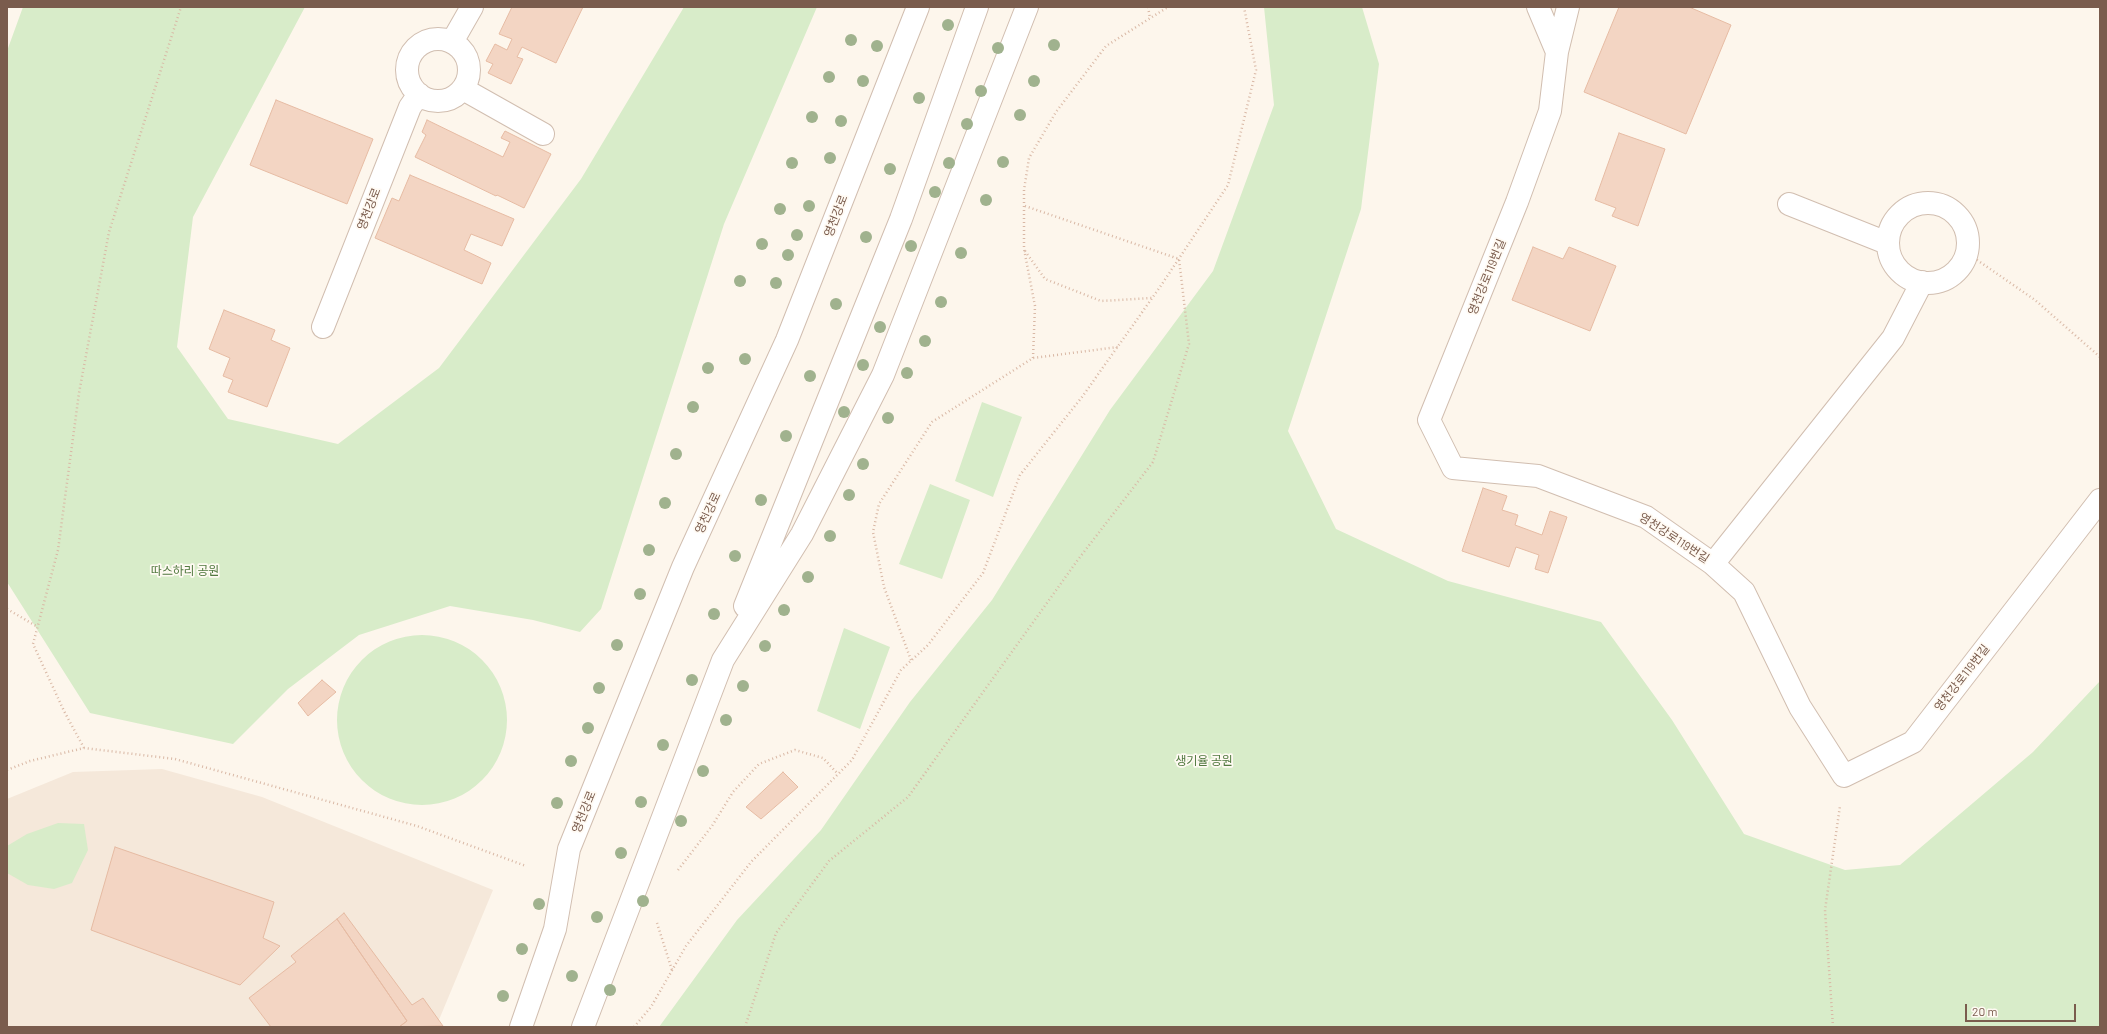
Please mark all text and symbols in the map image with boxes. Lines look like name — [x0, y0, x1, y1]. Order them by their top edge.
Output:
street label: 영천강로 — [354, 186, 384, 232]
street label: 영천강로 — [821, 193, 851, 239]
street label: 영천강로119번길 — [1465, 237, 1509, 317]
street label: 영천강로 — [692, 490, 724, 536]
street label: 영천강로119번길 — [1636, 510, 1712, 566]
park label: 따스하리 공원 — [151, 564, 219, 578]
street label: 영천강로119번길 — [1931, 642, 1993, 714]
park label: 생기율 공원 — [1175, 754, 1233, 768]
street label: 영천강로 — [569, 789, 599, 835]
scale bar — [1967, 996, 2078, 1022]
text: 20 m — [1972, 1004, 1998, 1018]

